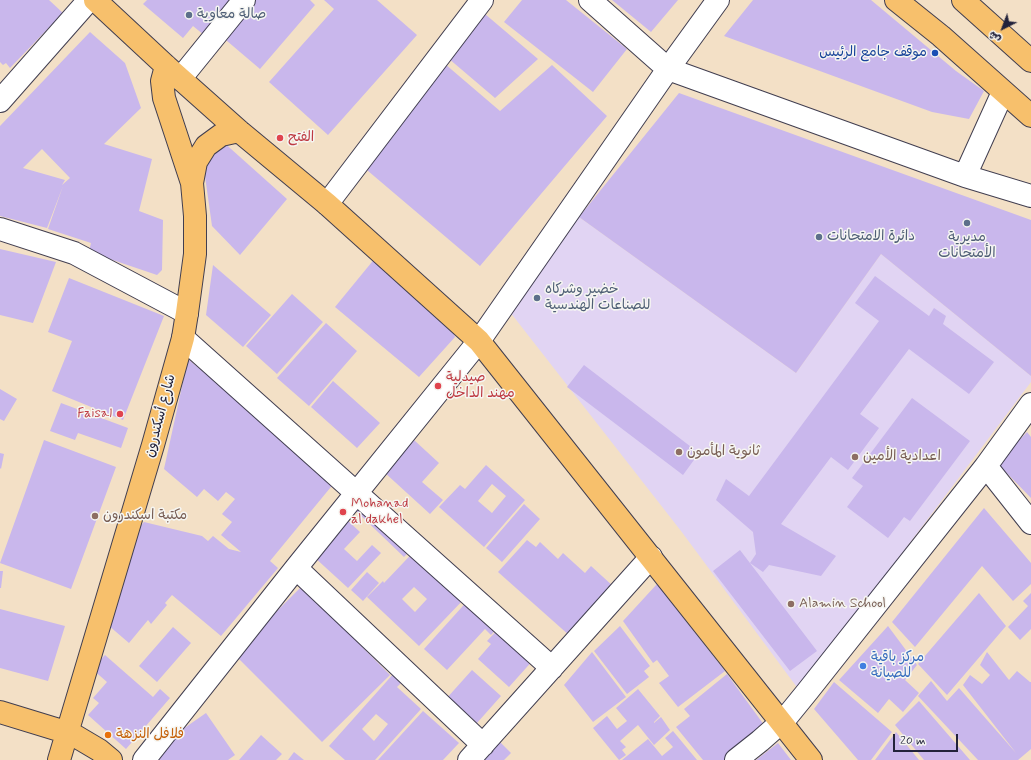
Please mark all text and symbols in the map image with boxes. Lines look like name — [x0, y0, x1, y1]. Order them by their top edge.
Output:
place label: صالة معاوية — [197, 7, 266, 23]
north arrow — [983, 8, 1023, 48]
marker: صالة معاوية — [184, 10, 194, 20]
text: ش — [986, 28, 1004, 46]
place label: موقف جامع الرئيس — [819, 45, 927, 61]
marker: موقف جامع الرئيس — [930, 48, 940, 58]
place label: الفتح — [288, 130, 314, 146]
marker: الفتح — [275, 133, 285, 143]
marker: مديرية الأمتحانات — [962, 218, 972, 228]
place label: دائرة الامتحانات — [827, 229, 915, 245]
place label: مديرية الأمتحانات — [938, 230, 996, 262]
marker: دائرة الامتحانات — [814, 232, 824, 242]
place label: خضير وشركاه للصناعات الهندسية — [545, 282, 650, 314]
marker: خضير وشركاه للصناعات الهندسية — [532, 293, 542, 303]
place label: صيدلية مهند الداخل — [446, 370, 515, 402]
street label: شارع أسكندرون — [142, 373, 180, 459]
marker: صيدلية مهند الداخل — [433, 381, 443, 391]
place label: Faisal — [77, 406, 112, 422]
marker: Faisal — [115, 409, 125, 419]
place label: ثانوية المأمون — [687, 444, 760, 460]
marker: ثانوية المأمون — [674, 447, 684, 457]
place label: اعدادية الأمين — [863, 449, 941, 465]
marker: اعدادية الأمين — [850, 452, 860, 462]
place label: Mohanad al dakhel — [351, 496, 408, 528]
marker: Mohanad al dakhel — [338, 507, 348, 517]
place label: مكتبة اسكندرون — [103, 508, 187, 524]
marker: مكتبة اسكندرون — [90, 511, 100, 521]
place label: Alamin School — [799, 596, 886, 612]
marker: Alamin School — [786, 599, 796, 609]
place label: مركز باقية للصيانة — [871, 650, 924, 682]
marker: مركز باقية للصيانة — [858, 661, 868, 671]
scale bar — [895, 726, 960, 752]
place label: فلافل النزهة — [116, 727, 184, 743]
marker: فلافل النزهة — [103, 730, 113, 740]
text: 20 m — [900, 733, 926, 749]

